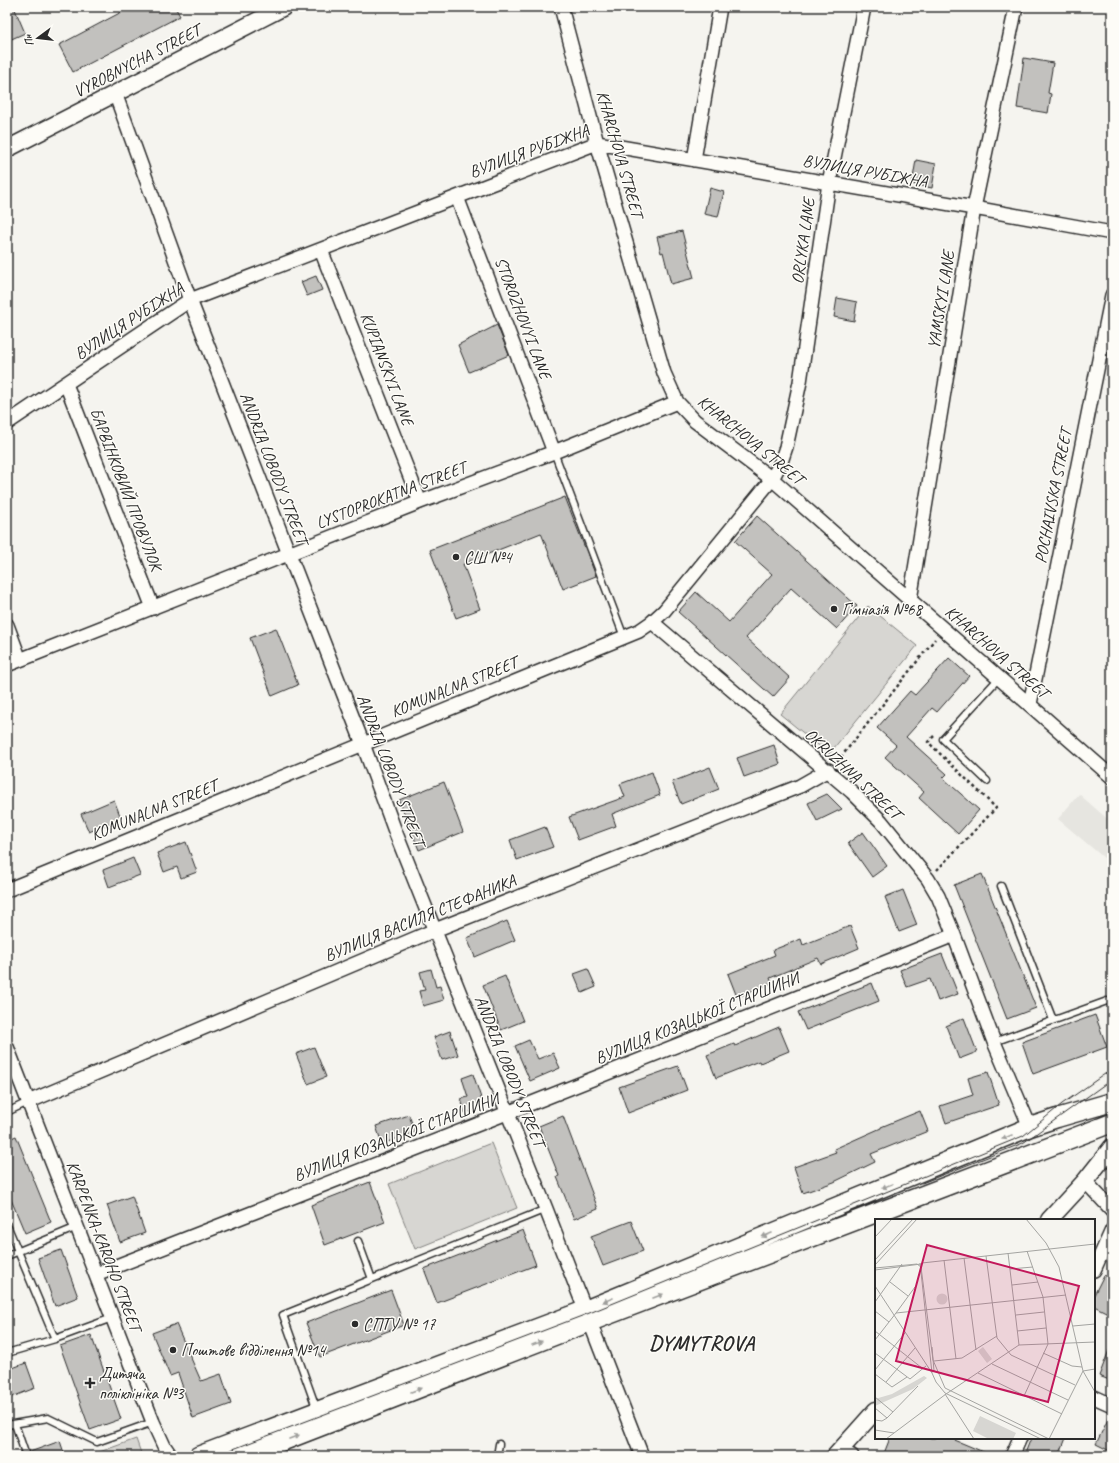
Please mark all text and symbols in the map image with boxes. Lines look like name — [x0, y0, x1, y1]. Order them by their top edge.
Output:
north arrow — [18, 18, 58, 58]
street label: VYROBNYCHA STREET — [70, 18, 208, 102]
text: Пн — [20, 32, 37, 48]
street label: KHARCHOVA STREET — [592, 88, 649, 223]
street label: ВУЛИЦЯ РУБІЖНА — [466, 119, 593, 182]
street label: ВУЛИЦЯ РУБІЖНА — [801, 150, 930, 193]
street label: ORLYKA LANE — [787, 195, 820, 285]
street label: YAMSKYI LANE — [923, 247, 959, 351]
street label: STOROZHOVYI LANE — [490, 254, 557, 385]
street label: ВУЛИЦЯ РУБІЖНА — [70, 277, 189, 364]
street label: KUPIANSKYI LANE — [356, 310, 419, 431]
street label: ANDRIA LOBODY STREET — [235, 389, 314, 551]
street label: KHARCHOVA STREET — [694, 391, 811, 491]
street label: БАРВІНКОВИЙ ПРОВУЛОК — [85, 405, 168, 576]
street label: POCHAIVSKA STREET — [1030, 424, 1077, 565]
street label: LYSTOPROKATNA STREET — [313, 456, 472, 533]
place label: СШ №4 — [464, 547, 514, 568]
marker: СШ №4 — [451, 552, 461, 562]
place label: Гімназія №68 — [842, 599, 924, 620]
street label: KHARCHOVA STREET — [941, 601, 1056, 705]
marker: Гімназія №68 — [829, 604, 839, 614]
street label: KOMUNALNA STREET — [388, 650, 524, 722]
street label: ANDRIA LOBODY STREET — [352, 691, 431, 853]
street label: OKRUZHNA STREET — [800, 724, 909, 827]
street label: KOMUNALNA STREET — [88, 773, 224, 845]
street label: ВУЛИЦЯ ВАСИЛЯ СТЕФАНИКА — [321, 869, 520, 966]
street label: ВУЛИЦЯ КОЗАЦЬКОЇ СТАРШИНИ — [592, 966, 805, 1069]
street label: ANDRIA LOBODY STREET — [470, 993, 551, 1153]
street label: ВУЛИЦЯ КОЗАЦЬКОЇ СТАРШИНИ — [291, 1087, 504, 1186]
one-way arrow — [1001, 1134, 1013, 1140]
street label: KARPENKA-KAROHO STREET — [62, 1158, 147, 1337]
one-way arrow — [881, 1183, 893, 1189]
inset map — [875, 1219, 1095, 1439]
one-way arrow — [760, 1233, 772, 1239]
one-way arrow — [653, 1293, 665, 1299]
one-way arrow — [601, 1298, 613, 1304]
place label: СПТУ № 17 — [363, 1314, 437, 1335]
marker: СПТУ № 17 — [350, 1319, 360, 1329]
district label: DYMYTROVA — [649, 1330, 755, 1356]
one-way arrow — [531, 1339, 543, 1345]
place label: Поштове відділення №14 — [181, 1340, 328, 1361]
marker: Поштове відділення №14 — [168, 1345, 178, 1355]
place label: Дитяча поліклініка №3 — [99, 1363, 185, 1404]
marker: Дитяча поліклініка №3 — [84, 1377, 96, 1389]
one-way arrow — [410, 1386, 422, 1392]
one-way arrow — [289, 1433, 301, 1439]

